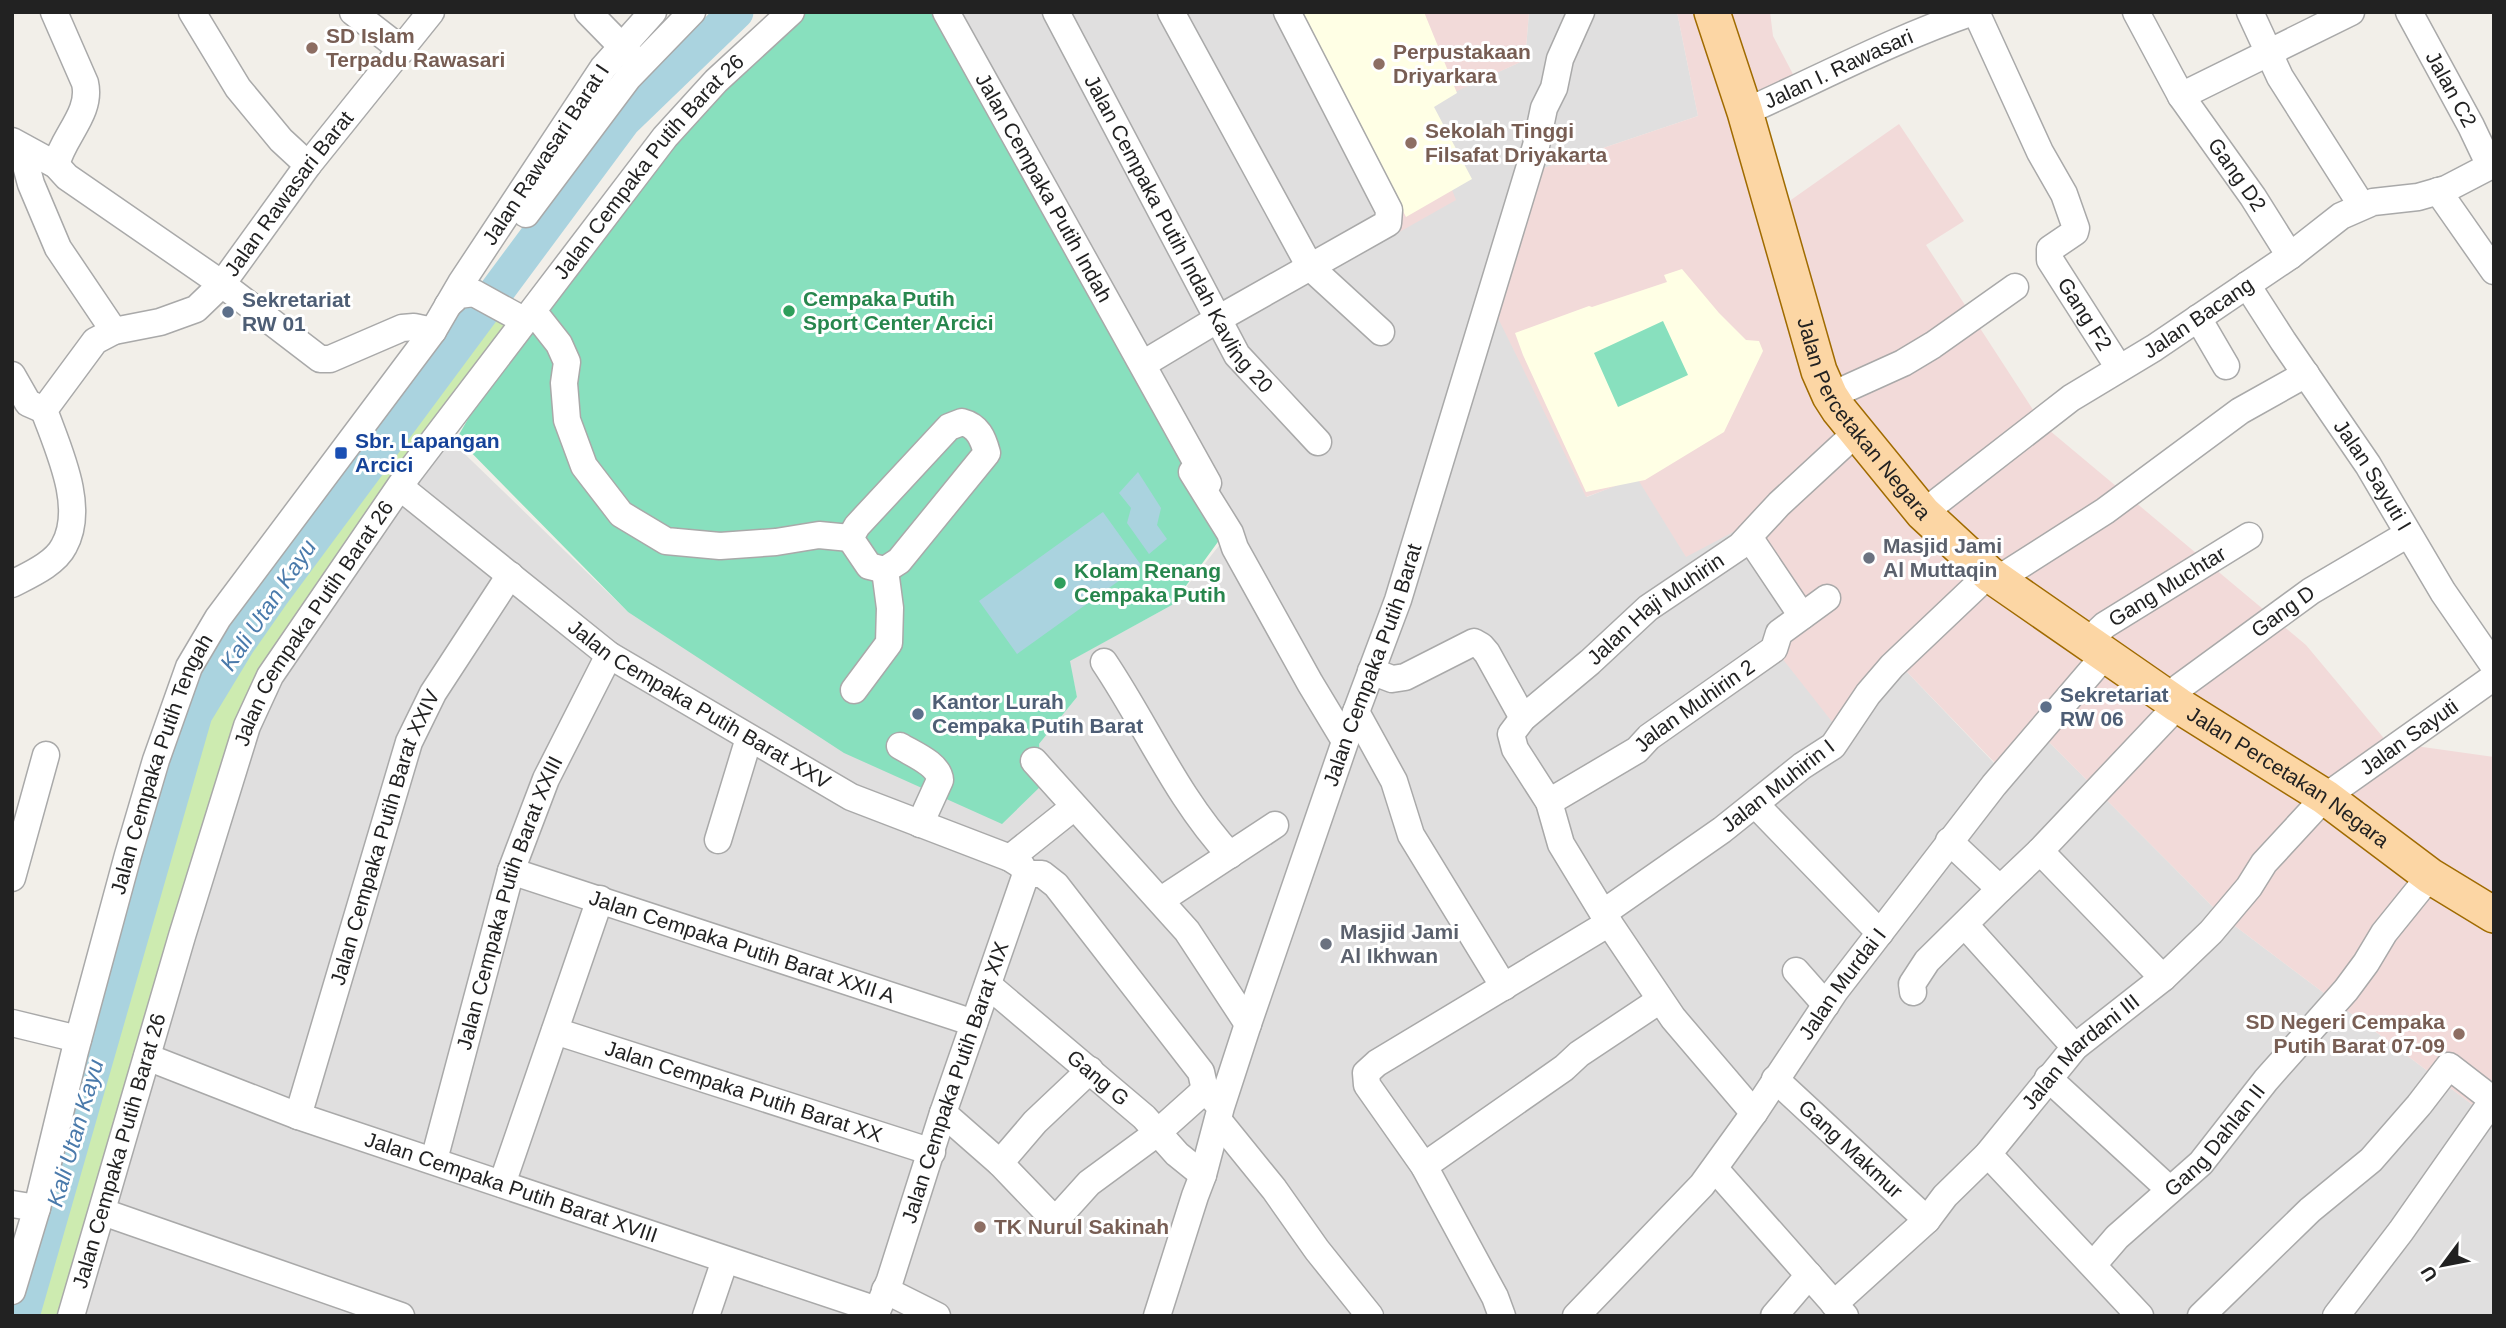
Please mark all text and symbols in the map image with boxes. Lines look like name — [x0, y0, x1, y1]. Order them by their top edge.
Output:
place label: SD Islam Terpadu Rawasari — [326, 24, 505, 71]
street label: Jalan I. Rawasari — [1760, 24, 1916, 113]
marker: SD Islam Terpadu Rawasari — [304, 40, 320, 56]
place label: Perpustakaan Driyarkara — [1393, 40, 1531, 87]
street label: Jalan C2 — [2422, 47, 2481, 131]
street label: Jalan Cempaka Putih Barat 26 — [549, 49, 748, 283]
marker: Perpustakaan Driyarkara — [1371, 56, 1387, 72]
street label: Jalan Rawasari Barat I — [478, 60, 613, 249]
street label: Jalan Cempaka Putih Indah — [971, 69, 1117, 306]
street label: Jalan Cempaka Putih Indah Kavling 20 — [1080, 71, 1278, 397]
street label: Jalan Rawasari Barat — [220, 106, 358, 280]
place label: Sekolah Tinggi Filsafat Driyakarta — [1425, 119, 1607, 166]
street label: Gang D2 — [2204, 134, 2271, 215]
marker: Sekolah Tinggi Filsafat Driyakarta — [1403, 135, 1419, 151]
street label: Jalan Bacang — [2139, 272, 2257, 363]
street label: Gang F2 — [2053, 273, 2117, 355]
place label: Cempaka Putih Sport Center Arcici — [803, 287, 994, 334]
place label: Sekretariat RW 01 — [242, 288, 351, 335]
marker: Cempaka Putih Sport Center Arcici — [781, 303, 797, 319]
marker: Sekretariat RW 01 — [220, 304, 236, 320]
street label: Jalan Percetakan Negara — [1793, 315, 1936, 524]
street label: Jalan Sayuti I — [2330, 415, 2416, 534]
place label: Sbr. Lapangan Arcici — [355, 429, 500, 476]
marker: Sbr. Lapangan Arcici — [333, 445, 349, 461]
street label: Jalan Cempaka Putih Barat 26 — [230, 496, 398, 749]
water label: Kali Utan Kayu — [215, 534, 321, 675]
place label: Masjid Jami Al Muttaqin — [1883, 534, 2002, 581]
street label: Jalan Cempaka Putih Barat — [1319, 541, 1425, 789]
street label: Gang Muchtar — [2104, 541, 2230, 631]
street label: Jalan Haji Muhirin — [1583, 548, 1728, 669]
marker: Masjid Jami Al Muttaqin — [1861, 550, 1877, 566]
place label: Kolam Renang Cempaka Putih — [1074, 559, 1226, 606]
marker: Kolam Renang Cempaka Putih — [1052, 575, 1068, 591]
street label: Gang D — [2247, 580, 2319, 642]
street label: Jalan Cempaka Putih Barat XXV — [564, 615, 835, 793]
street label: Jalan Cempaka Putih Tengah — [106, 630, 217, 897]
street label: Jalan Muhirin 2 — [1629, 654, 1759, 756]
place label: Sekretariat RW 06 — [2060, 683, 2169, 730]
street label: Jalan Cempaka Putih Barat XXIV — [326, 686, 444, 988]
place label: Kantor Lurah Cempaka Putih Barat — [932, 690, 1143, 737]
street label: Jalan Sayuti — [2356, 694, 2462, 779]
marker: Sekretariat RW 06 — [2038, 699, 2054, 715]
street label: Jalan Percetakan Negara — [2183, 702, 2394, 852]
marker: Kantor Lurah Cempaka Putih Barat — [910, 706, 926, 722]
street label: Jalan Muhirin I — [1717, 735, 1839, 837]
street label: Jalan Cempaka Putih Barat XXIII — [452, 752, 567, 1052]
street label: Jalan Cempaka Putih Barat XXII A — [586, 885, 898, 1007]
place label: Masjid Jami Al Ikhwan — [1340, 920, 1459, 967]
street label: Jalan Murdai I — [1794, 924, 1890, 1044]
marker: Masjid Jami Al Ikhwan — [1318, 936, 1334, 952]
street label: Jalan Cempaka Putih Barat XIX — [897, 938, 1013, 1226]
street label: Jalan Mardani III — [2017, 989, 2143, 1114]
place label: SD Negeri Cempaka Putih Barat 07-09 — [2245, 1010, 2445, 1057]
street label: Jalan Cempaka Putih Barat 26 — [68, 1011, 170, 1291]
marker: SD Negeri Cempaka Putih Barat 07-09 — [2451, 1026, 2467, 1042]
street label: Jalan Cempaka Putih Barat XX — [602, 1036, 885, 1146]
street label: Gang G — [1063, 1045, 1134, 1110]
water label: Kali Utan Kayu — [42, 1056, 109, 1210]
street label: Gang Dahlan II — [2160, 1079, 2269, 1201]
street label: Gang Makmur — [1794, 1095, 1907, 1202]
street label: Jalan Cempaka Putih Barat XVIII — [362, 1127, 661, 1247]
place label: TK Nurul Sakinah — [994, 1215, 1169, 1238]
marker: TK Nurul Sakinah — [972, 1219, 988, 1235]
north arrow — [2408, 1230, 2478, 1300]
text: U — [2416, 1262, 2442, 1285]

